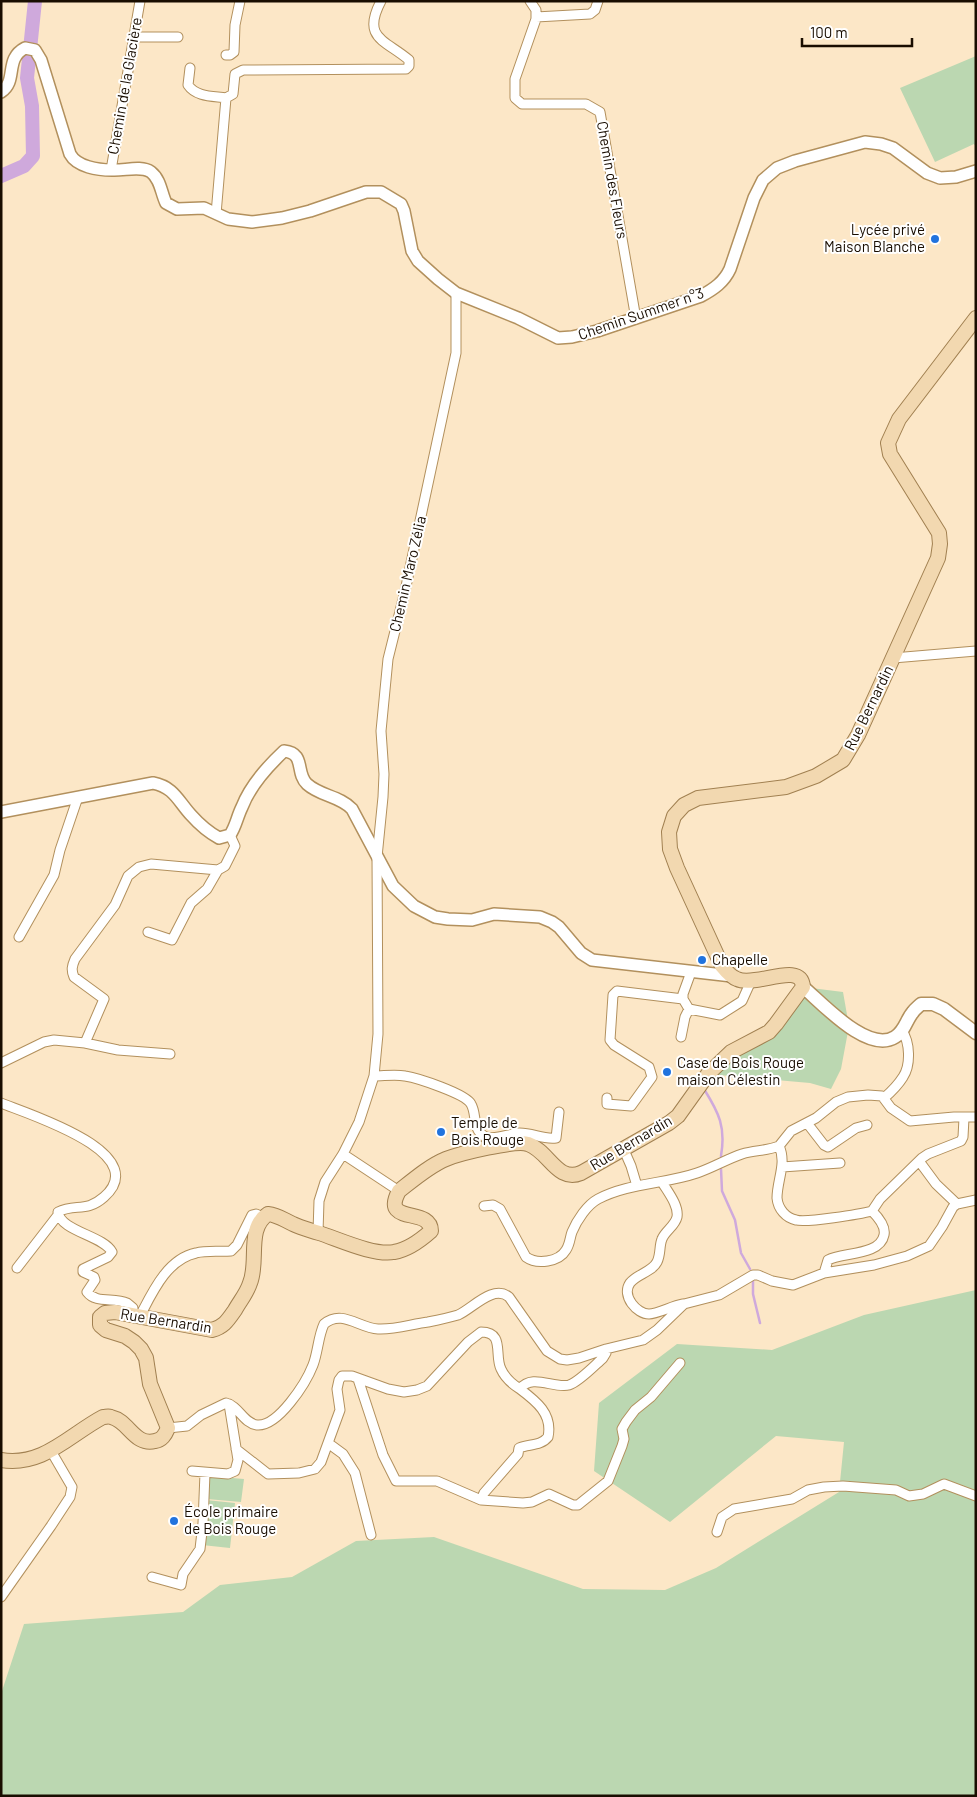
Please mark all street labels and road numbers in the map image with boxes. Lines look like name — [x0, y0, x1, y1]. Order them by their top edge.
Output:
street label: Chemin de la Glacière — [103, 16, 145, 156]
street label: Chemin des Fleurs — [594, 120, 632, 240]
street label: Chemin Summer n°3 — [575, 283, 706, 343]
street label: Chemin Maro Zélia — [385, 514, 429, 634]
street label: Rue Bernardin — [840, 662, 896, 753]
street label: Rue Bernardin — [586, 1111, 675, 1174]
street label: Rue Bernardin — [119, 1304, 213, 1336]

